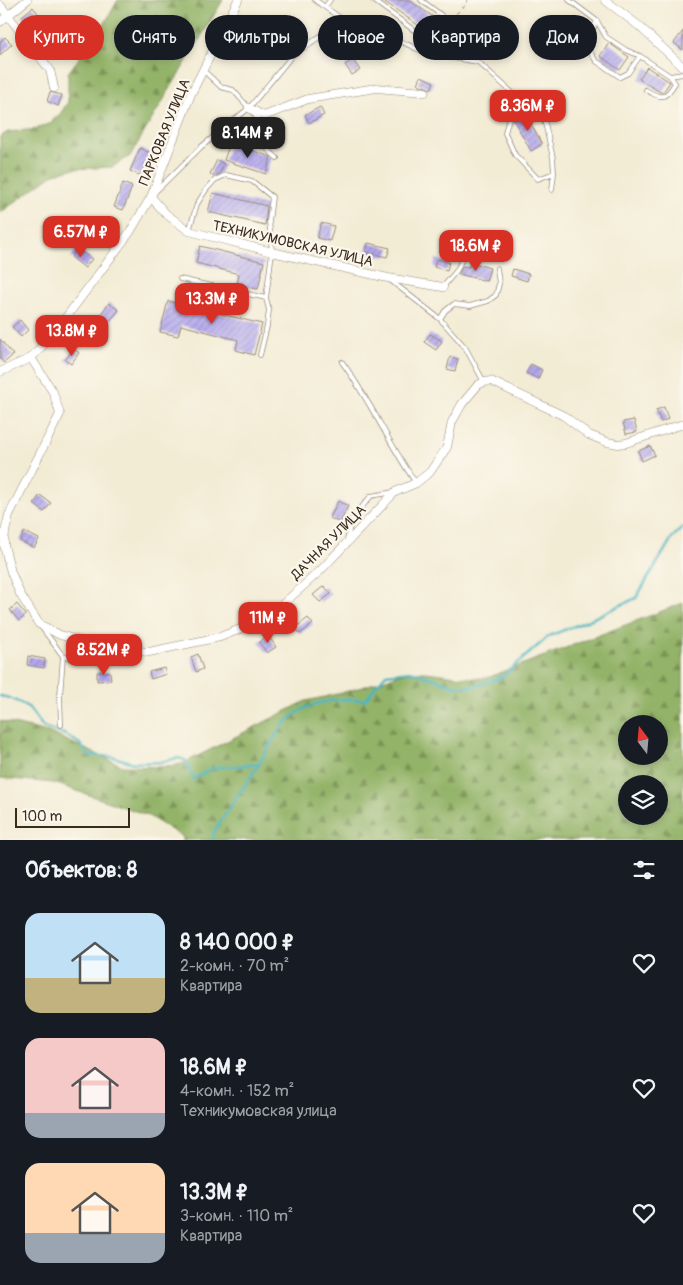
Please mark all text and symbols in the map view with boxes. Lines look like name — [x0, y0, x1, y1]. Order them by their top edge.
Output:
chip: Купить — [15, 15, 104, 60]
chip: Снять — [114, 15, 195, 60]
chip: Фильтры — [205, 15, 308, 60]
chip: Новое — [318, 15, 403, 60]
chip: Квартира — [413, 15, 519, 60]
chip: Дом — [529, 15, 597, 60]
street label: ПАРКОВАЯ УЛИЦА — [135, 76, 194, 188]
pin: 8.36M ₽ — [482, 90, 574, 132]
text: 8.36M ₽ — [501, 96, 555, 116]
pin: 8.14M ₽ — [202, 116, 294, 159]
text: 8.14M ₽ — [222, 123, 274, 143]
pin: 6.57M ₽ — [35, 216, 127, 258]
street label: ТЕХНИКУМОВСКАЯ УЛИЦА — [211, 217, 375, 270]
text: 6.57M ₽ — [54, 222, 108, 242]
pin: 18.6M ₽ — [430, 230, 522, 272]
text: 18.6M ₽ — [450, 236, 502, 256]
pin: 13.3M ₽ — [166, 282, 258, 325]
text: 13.3M ₽ — [186, 289, 238, 309]
pin: 13.8M ₽ — [26, 314, 118, 357]
text: 13.8M ₽ — [46, 321, 98, 341]
street label: ДАЧНАЯ УЛИЦА — [287, 501, 369, 584]
pin: 11M ₽ — [233, 602, 303, 644]
text: 11M ₽ — [249, 608, 287, 628]
pin: 8.52M ₽ — [58, 634, 150, 676]
text: 8.52M ₽ — [77, 640, 131, 660]
north arrow — [618, 715, 668, 765]
map controls — [618, 715, 668, 825]
button: layers — [618, 775, 668, 825]
scale bar — [15, 805, 130, 828]
text: 100 m — [22, 808, 62, 825]
icon: filters — [630, 856, 658, 884]
text: Объектов: 8 — [25, 857, 137, 884]
text: 8 140 000 ₽ — [180, 929, 295, 956]
icon: home — [65, 933, 125, 993]
icon: heart — [630, 949, 658, 977]
text: 2-комн. · 70 m² — [180, 956, 289, 976]
text: Квартира — [180, 976, 242, 996]
text: 18.6M ₽ — [180, 1054, 248, 1081]
icon: home — [65, 1058, 125, 1118]
icon: heart — [630, 1074, 658, 1102]
text: 4-комн. · 152 m² — [180, 1081, 294, 1101]
text: Техникумовская улица — [180, 1101, 337, 1121]
text: 13.3M ₽ — [180, 1179, 249, 1206]
icon: home — [65, 1183, 125, 1243]
icon: heart — [630, 1199, 658, 1227]
text: 3-комн. · 110 m² — [180, 1206, 293, 1226]
text: Квартира — [180, 1226, 242, 1246]

